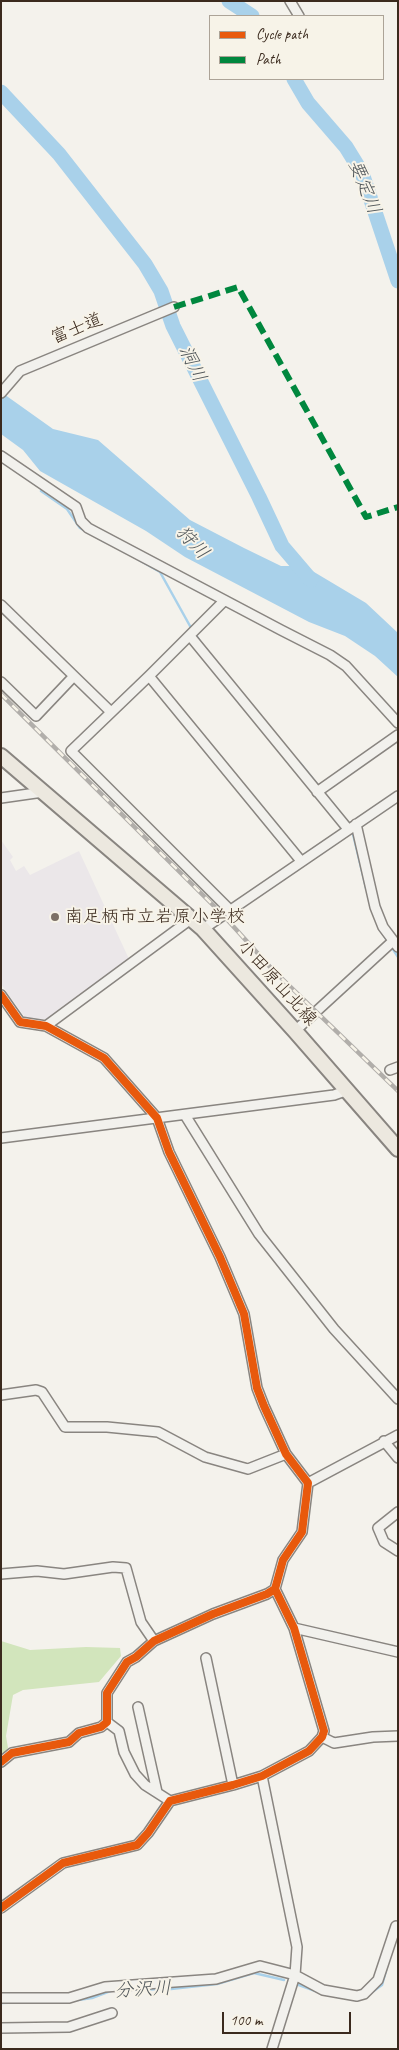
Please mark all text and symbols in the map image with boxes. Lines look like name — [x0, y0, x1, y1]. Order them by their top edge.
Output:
legend — [209, 15, 384, 80]
text: Cycle path — [256, 25, 308, 44]
text: Path — [256, 50, 281, 69]
water label: 要定川 — [343, 156, 385, 218]
street label: 富士道 — [48, 309, 106, 349]
water label: 洞川 — [173, 342, 211, 386]
water label: 狩川 — [171, 521, 213, 565]
place label: 南足柄市立岩原小学校 — [65, 906, 245, 928]
marker: 南足柄市立岩原小学校 — [49, 911, 61, 923]
street label: 小田原山北線 — [233, 936, 321, 1030]
water label: 分沢川 — [114, 1977, 172, 2003]
scale bar — [224, 2002, 353, 2034]
text: 100 m — [230, 2011, 262, 2030]

